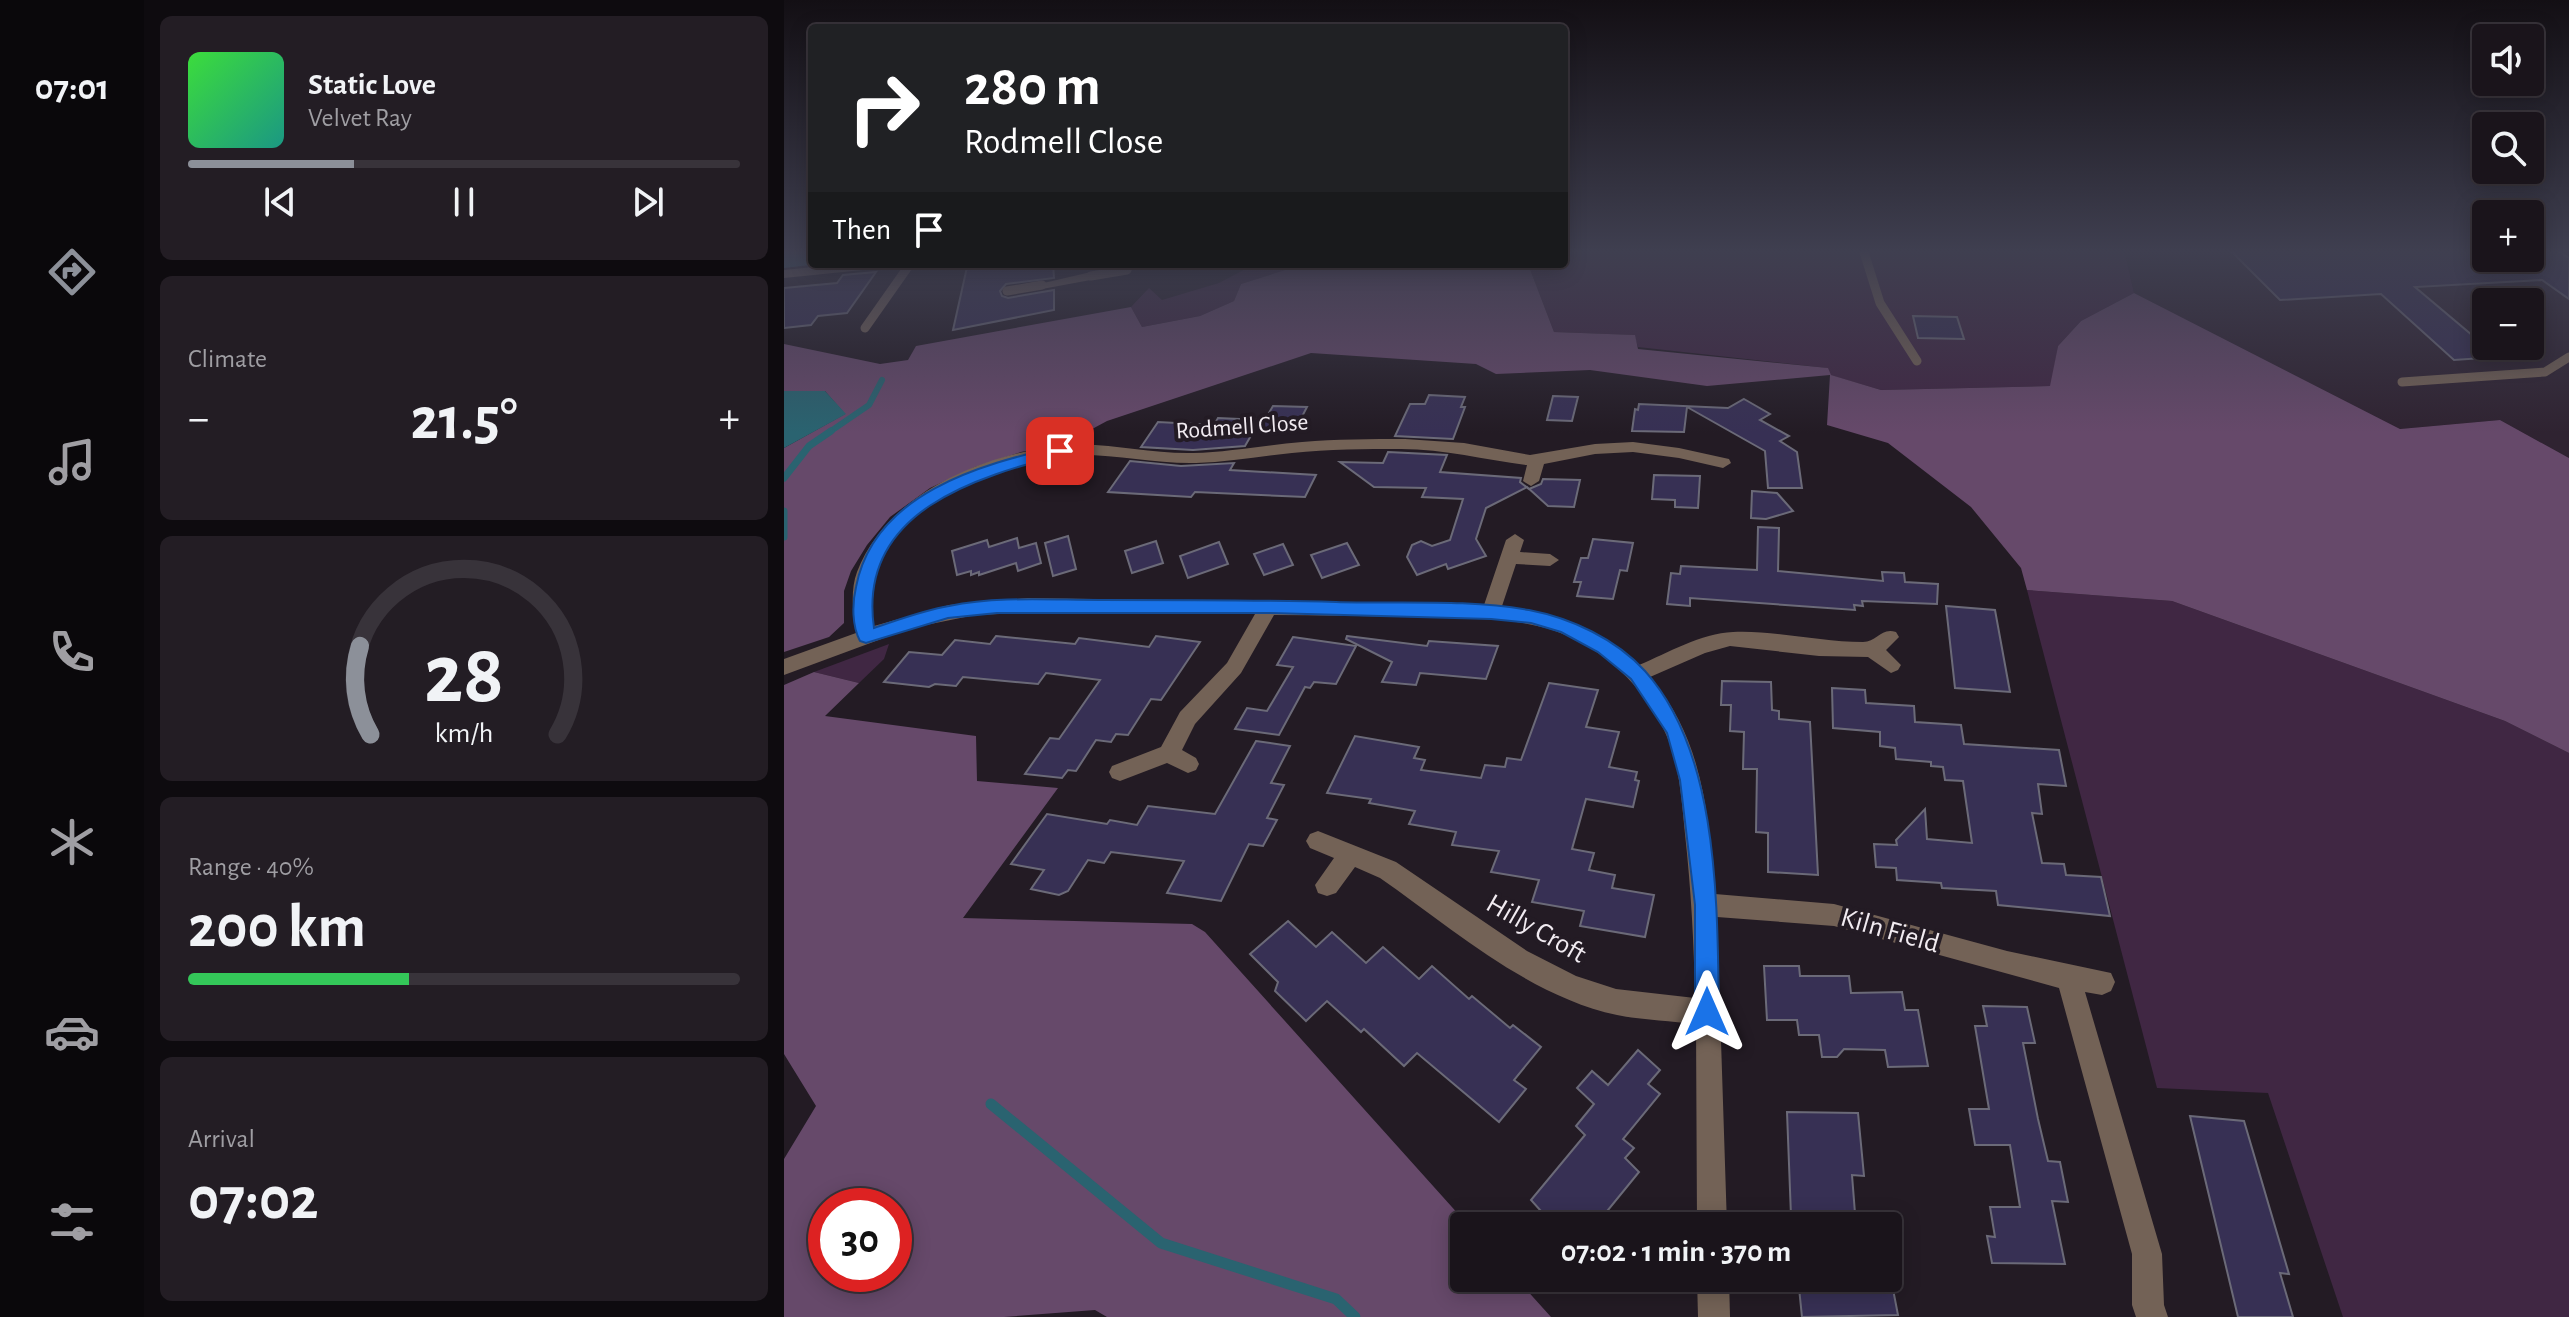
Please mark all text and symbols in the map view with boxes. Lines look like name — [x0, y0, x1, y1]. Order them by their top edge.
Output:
map controls — [2472, 24, 2544, 360]
button: sound — [2472, 24, 2544, 96]
icon: right — [832, 56, 936, 160]
text: 280 m — [964, 59, 1101, 115]
text: 07:01 — [35, 70, 109, 106]
text: Static Love — [308, 70, 436, 100]
text: Velvet Ray — [308, 105, 412, 131]
button: search — [2472, 112, 2544, 184]
text: Rodmell Close — [964, 124, 1163, 160]
icon: previous — [258, 180, 302, 224]
icon: pause — [442, 180, 486, 224]
icon: next — [626, 180, 670, 224]
button: + — [2472, 200, 2544, 272]
icon: arrive — [907, 208, 951, 252]
text: Then — [832, 215, 891, 245]
icon: directions — [44, 244, 100, 300]
button: − — [2472, 288, 2544, 360]
text: Climate — [188, 346, 267, 372]
text: 21.5° — [410, 390, 518, 450]
text: − — [188, 397, 209, 441]
text: + — [719, 397, 740, 441]
street label: Rodmell Close — [1175, 410, 1309, 444]
pin — [1026, 417, 1094, 485]
icon: arrive — [1038, 429, 1082, 473]
icon: music — [44, 434, 100, 490]
icon: phone — [44, 624, 100, 680]
text: 28 — [424, 633, 504, 717]
text: km/h — [435, 719, 493, 748]
icon: climate — [44, 814, 100, 870]
text: Range · 40% — [188, 854, 314, 880]
street label: Hilly Croft — [1481, 889, 1591, 969]
text: 200 km — [188, 898, 366, 958]
street label: Kiln Field — [1837, 904, 1943, 958]
position arrow — [1665, 970, 1749, 1054]
icon: car — [44, 1004, 100, 1060]
text: Arrival — [188, 1126, 255, 1152]
text: 07:02 — [188, 1170, 318, 1230]
speed limit sign: 30 — [808, 1188, 912, 1292]
icon: filters — [44, 1194, 100, 1250]
text: 07:02 · 1 min · 370 m — [1561, 1237, 1791, 1267]

